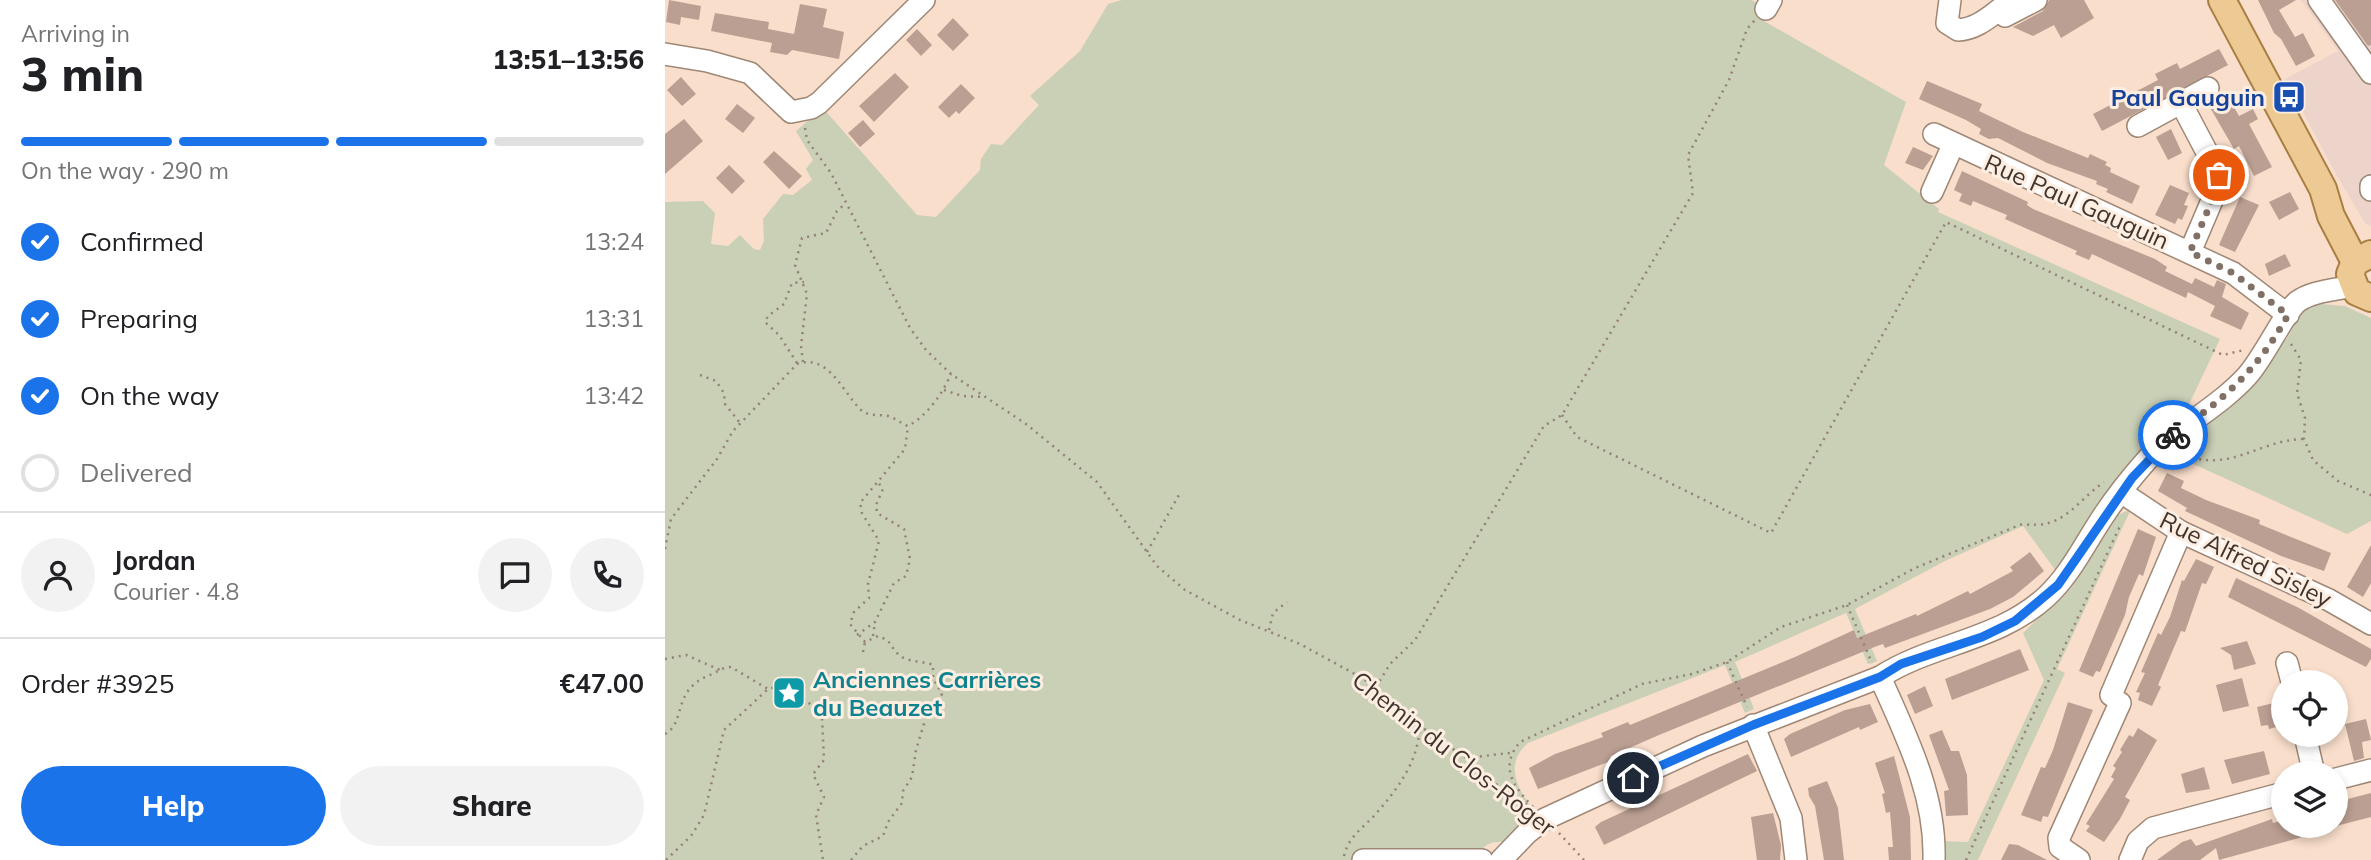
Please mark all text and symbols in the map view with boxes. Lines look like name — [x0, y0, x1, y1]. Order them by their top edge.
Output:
text: Arriving in — [21, 19, 130, 48]
text: 13:51–13:56 — [493, 43, 644, 76]
text: 3 min — [21, 45, 144, 103]
bus stop icon: Paul Gauguin — [2270, 78, 2308, 116]
place label: Paul Gauguin — [2111, 82, 2265, 112]
pin — [2189, 145, 2249, 205]
street label: Rue Paul Gauguin — [1980, 147, 2174, 255]
text: On the way · 290 m — [21, 156, 229, 185]
icon: bag — [2200, 156, 2238, 194]
icon: check — [21, 223, 59, 261]
text: Confirmed — [80, 225, 204, 258]
text: 13:24 — [584, 227, 644, 256]
icon: check — [21, 300, 59, 338]
text: Preparing — [80, 302, 198, 335]
text: 13:31 — [584, 304, 644, 333]
icon: check — [21, 377, 59, 415]
text: On the way — [80, 379, 219, 412]
text: 13:42 — [584, 381, 644, 410]
courier — [2138, 400, 2208, 470]
icon: bike — [2154, 416, 2192, 454]
text: Delivered — [80, 456, 193, 489]
street label: Rue Alfred Sisley — [2155, 504, 2337, 614]
button: person — [21, 538, 95, 612]
button: chat — [478, 538, 552, 612]
button: phone — [570, 538, 644, 612]
text: Jordan — [113, 544, 196, 577]
text: Courier · 4.8 — [113, 577, 239, 606]
place label: Anciennes Carrières du Beauzet — [813, 664, 1041, 722]
street label: Chemin du Clos-Roger — [1346, 664, 1562, 842]
text: Order #3925 — [21, 667, 174, 700]
text: €47.00 — [560, 667, 644, 700]
map controls — [2271, 670, 2348, 838]
button: locate — [2271, 670, 2348, 747]
place icon: Anciennes Carrières du Beauzet — [770, 674, 808, 712]
pin — [1603, 748, 1663, 808]
icon: home — [1614, 759, 1652, 797]
button: layers — [2271, 761, 2348, 838]
button: Help — [21, 766, 326, 846]
button: Share — [340, 766, 644, 846]

